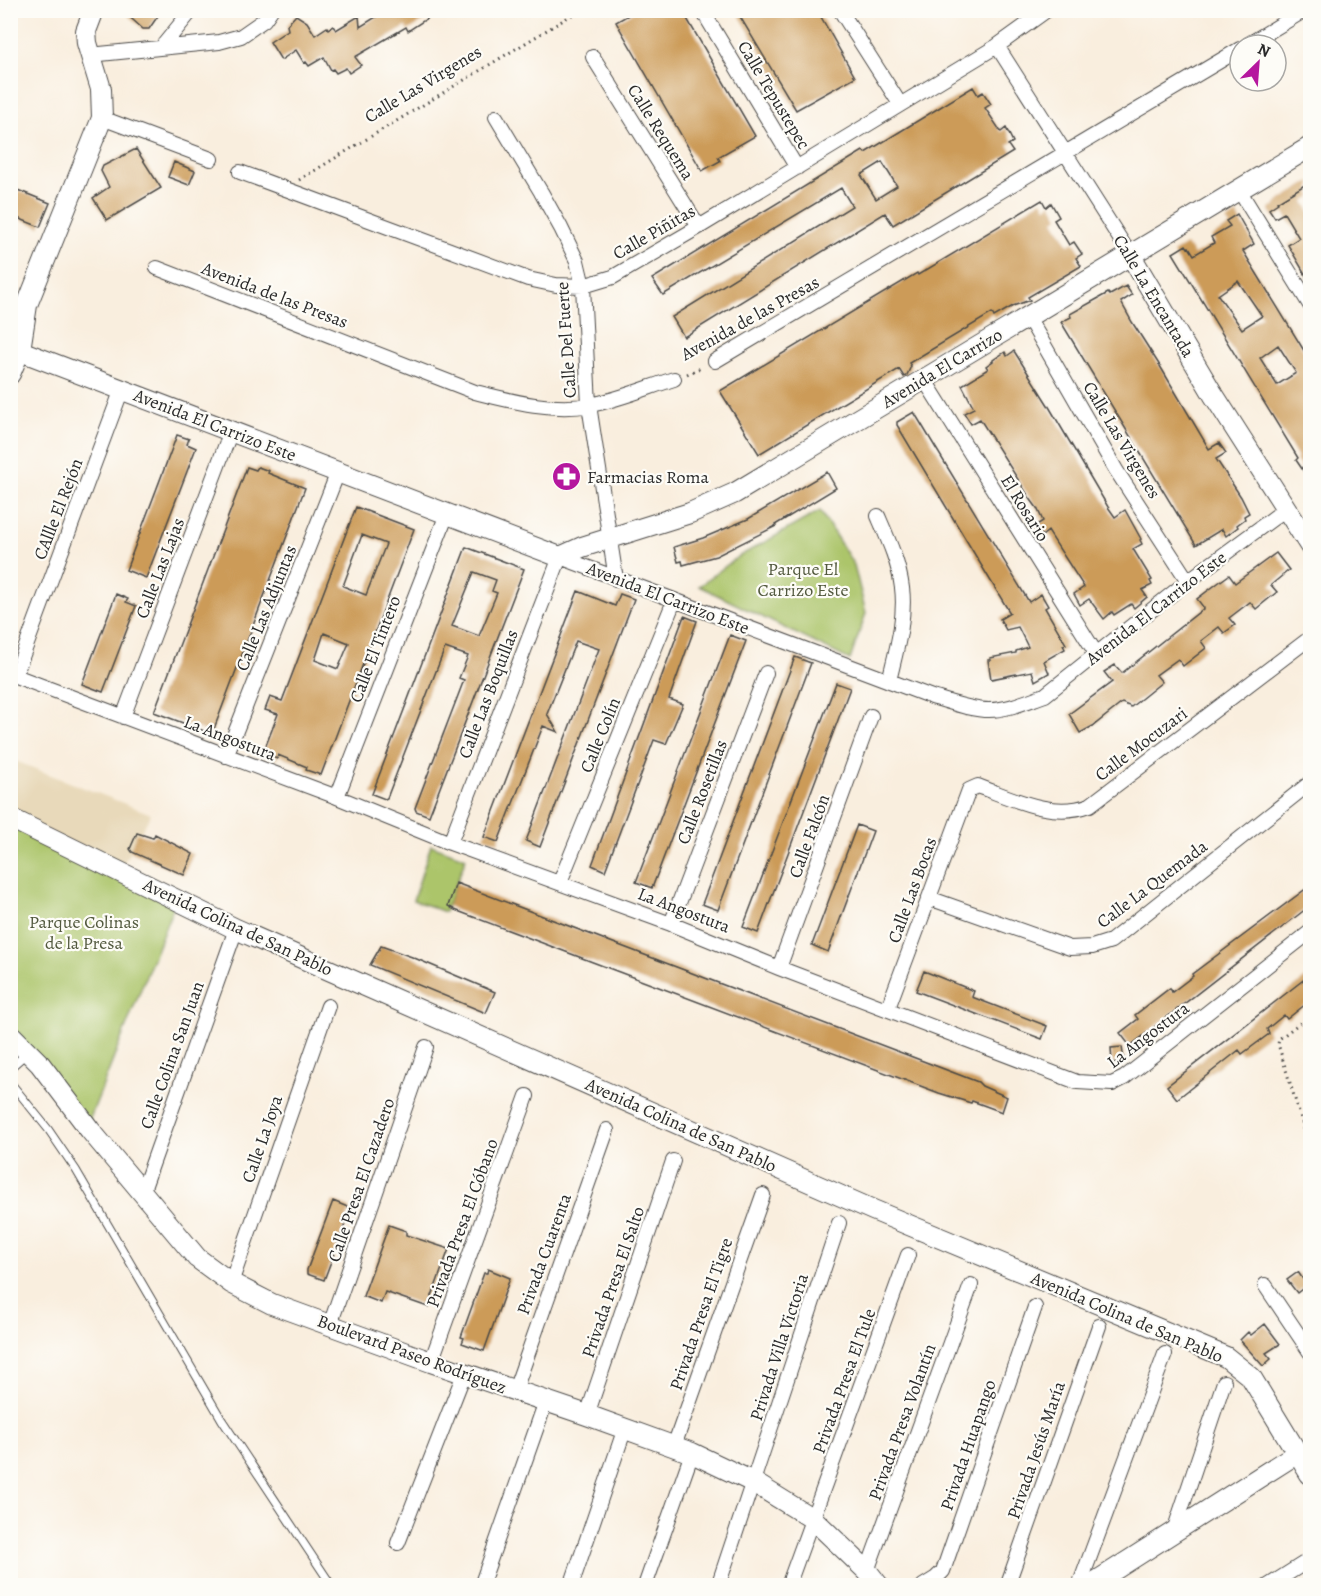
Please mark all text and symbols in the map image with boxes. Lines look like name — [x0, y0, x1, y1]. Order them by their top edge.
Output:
north arrow — [1228, 33, 1288, 93]
street label: Calle Tepustepec — [732, 36, 816, 154]
text: N — [1254, 38, 1274, 63]
street label: Calle Las Virgenes — [360, 40, 486, 128]
street label: Calle Requema — [622, 79, 700, 185]
street label: Calle Piñitas — [608, 199, 700, 265]
street label: Calle La Encantada — [1108, 230, 1200, 362]
street label: Avenida de las Presas — [198, 256, 352, 334]
street label: Avenida de las Presas — [676, 270, 823, 366]
street label: Calle Del Fuerte — [550, 281, 582, 399]
street label: Avenida El Carrizo — [876, 322, 1007, 414]
street label: Calle Las Virgenes — [1078, 377, 1166, 503]
street label: Avenida El Carrizo Este — [129, 383, 300, 467]
street label: CAllle El Rejón — [28, 455, 88, 563]
pharmacy icon: Farmacias Roma — [550, 461, 582, 493]
place label: Farmacias Roma — [587, 465, 709, 489]
street label: El Rosario — [995, 470, 1055, 546]
street label: Calle Las Lajas — [130, 514, 190, 622]
street label: Calle Las Adjuntas — [230, 541, 302, 675]
street label: Avenida El Carrizo Este — [1080, 546, 1231, 671]
street label: Avenida El Carrizo Este — [582, 556, 753, 640]
park label: Parque El Carrizo Este — [757, 557, 849, 602]
street label: Calle El Tintero — [344, 592, 406, 706]
street label: Calle Las Boquillas — [452, 626, 524, 762]
street label: Calle Colín — [574, 694, 626, 776]
street label: Calle Mocuzari — [1090, 701, 1192, 787]
street label: La Angostura — [180, 709, 280, 767]
street label: Calle Rosetillas — [671, 736, 733, 848]
street label: Calle Falcón — [783, 791, 835, 881]
street label: Calle Las Bocas — [882, 834, 942, 946]
street label: Calle La Quemada — [1092, 834, 1213, 934]
street label: Avenida Colina de San Pablo — [138, 872, 337, 982]
street label: La Angostura — [634, 881, 734, 939]
park label: Parque Colinas de la Presa — [29, 910, 139, 955]
street label: Calle Colina San Juan — [134, 978, 210, 1132]
street label: La Angostura — [1102, 996, 1194, 1074]
street label: Avenida Colina de San Pablo — [581, 1072, 780, 1178]
street label: Calle La Joya — [236, 1091, 288, 1186]
street label: Calle Presa El Cazadero — [322, 1095, 400, 1265]
street label: Privada Presa El Cóbano — [420, 1135, 504, 1311]
street label: Privada Cuarenta — [511, 1189, 577, 1318]
street label: Privada Presa El Salto — [576, 1203, 650, 1361]
street label: Privada Presa El Tigre — [664, 1234, 738, 1394]
street label: Avenida Colina de San Pablo — [1026, 1265, 1227, 1368]
street label: Privada Villa Victoria — [744, 1270, 814, 1424]
street label: Privada Presa El Tule — [807, 1305, 881, 1457]
street label: Boulevard Paseo Rodríguez — [314, 1309, 510, 1399]
street label: Privada Presa Volantín — [862, 1340, 942, 1504]
street label: Privada Huapango — [934, 1376, 1002, 1514]
street label: Privada Jesús María — [1001, 1377, 1071, 1522]

